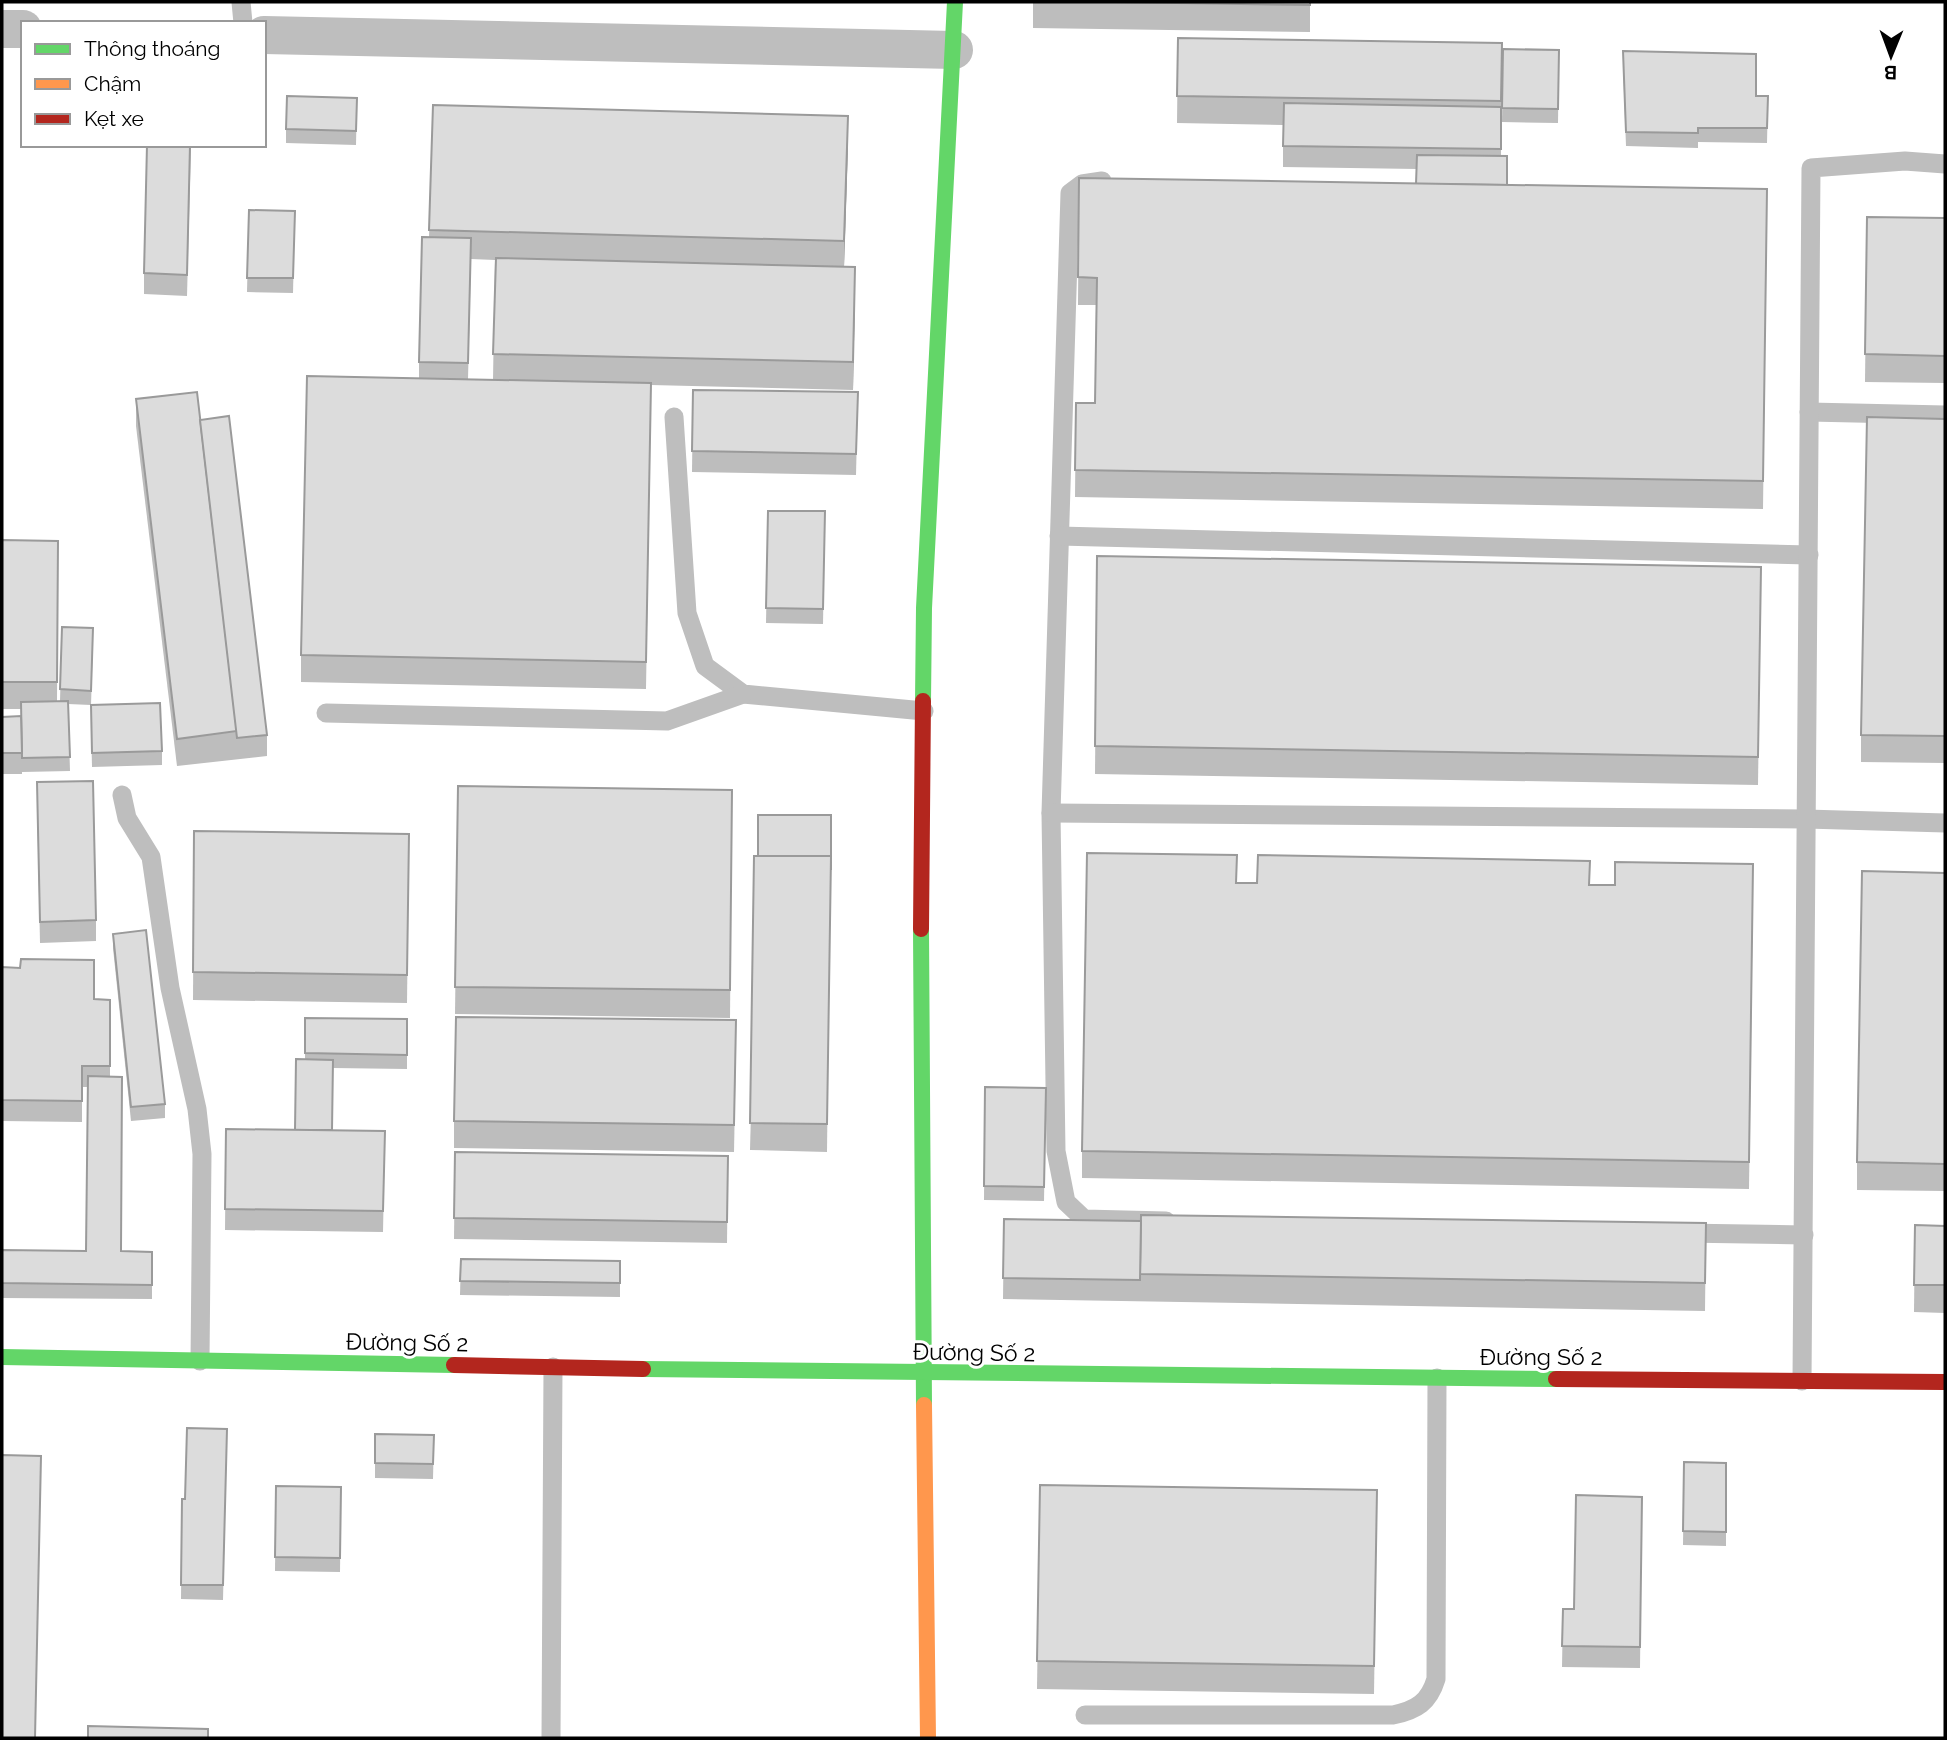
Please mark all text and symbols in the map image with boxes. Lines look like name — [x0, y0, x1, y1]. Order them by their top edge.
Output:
legend — [21, 21, 266, 147]
north arrow — [1856, 21, 1926, 91]
text: Thông thoáng — [84, 36, 221, 61]
text: B — [1884, 62, 1897, 84]
text: Chậm — [84, 71, 141, 96]
text: Kẹt xe — [84, 106, 144, 131]
street label: Đường Số 2 — [345, 1327, 469, 1357]
street label: Đường Số 2 — [912, 1337, 1036, 1367]
street label: Đường Số 2 — [1480, 1343, 1602, 1370]

